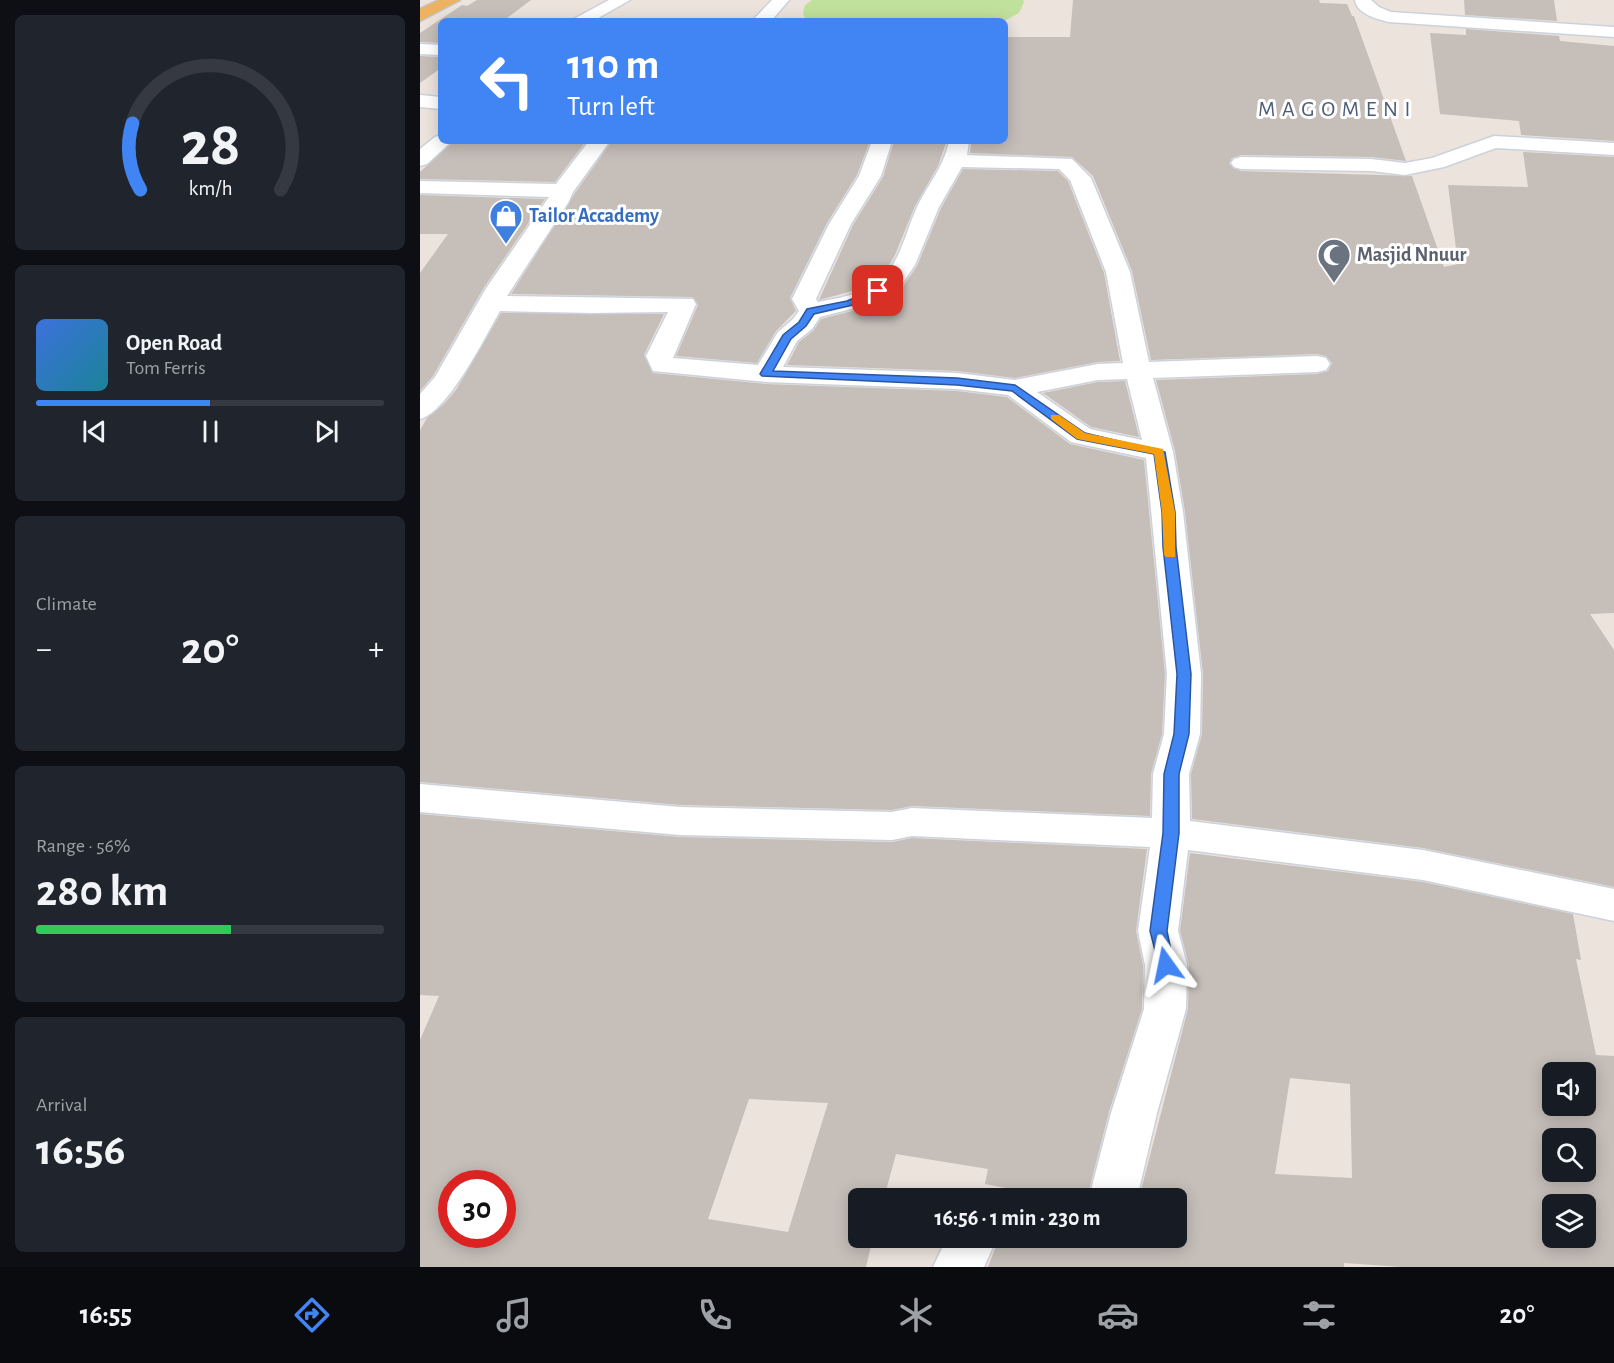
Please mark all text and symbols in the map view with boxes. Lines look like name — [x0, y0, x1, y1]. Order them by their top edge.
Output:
icon: left — [468, 42, 546, 120]
text: 110 m — [567, 44, 659, 86]
text: Turn left — [567, 93, 655, 120]
district label: M A G O M E N I — [1258, 98, 1412, 120]
text: 28 — [180, 114, 240, 176]
text: km/h — [188, 178, 232, 199]
shop icon: Tailor Accademy — [488, 198, 524, 245]
place label: Tailor Accademy — [529, 206, 659, 226]
mosque icon: Masjid Nnuur — [1316, 237, 1352, 284]
place label: Masjid Nnuur — [1357, 245, 1467, 265]
pin — [852, 265, 903, 316]
icon: arrive — [861, 274, 894, 307]
text: Open Road — [126, 332, 222, 354]
text: Tom Ferris — [126, 358, 206, 378]
icon: previous — [78, 415, 111, 448]
icon: pause — [194, 415, 227, 448]
icon: next — [310, 415, 343, 448]
text: Climate — [36, 594, 97, 614]
text: 20° — [181, 627, 239, 672]
text: − — [36, 633, 52, 666]
text: + — [368, 633, 384, 666]
text: Range · 56% — [36, 836, 130, 856]
text: 280 km — [36, 869, 168, 914]
position arrow — [1134, 933, 1198, 997]
map controls — [1542, 1062, 1596, 1248]
button: sound — [1542, 1062, 1596, 1116]
text: Arrival — [36, 1095, 87, 1115]
text: 16:56 — [36, 1128, 125, 1173]
button: search — [1542, 1128, 1596, 1182]
speed limit sign: 30 — [438, 1170, 516, 1248]
button: layers — [1542, 1194, 1596, 1248]
text: 16:56 · 1 min · 230 m — [935, 1207, 1100, 1229]
icon: directions — [291, 1294, 333, 1336]
icon: music — [493, 1294, 535, 1336]
icon: phone — [694, 1294, 736, 1336]
icon: climate — [895, 1294, 937, 1336]
icon: car — [1097, 1294, 1139, 1336]
icon: filters — [1298, 1294, 1340, 1336]
text: 16:55 — [80, 1301, 132, 1328]
text: 20° — [1500, 1301, 1534, 1328]

